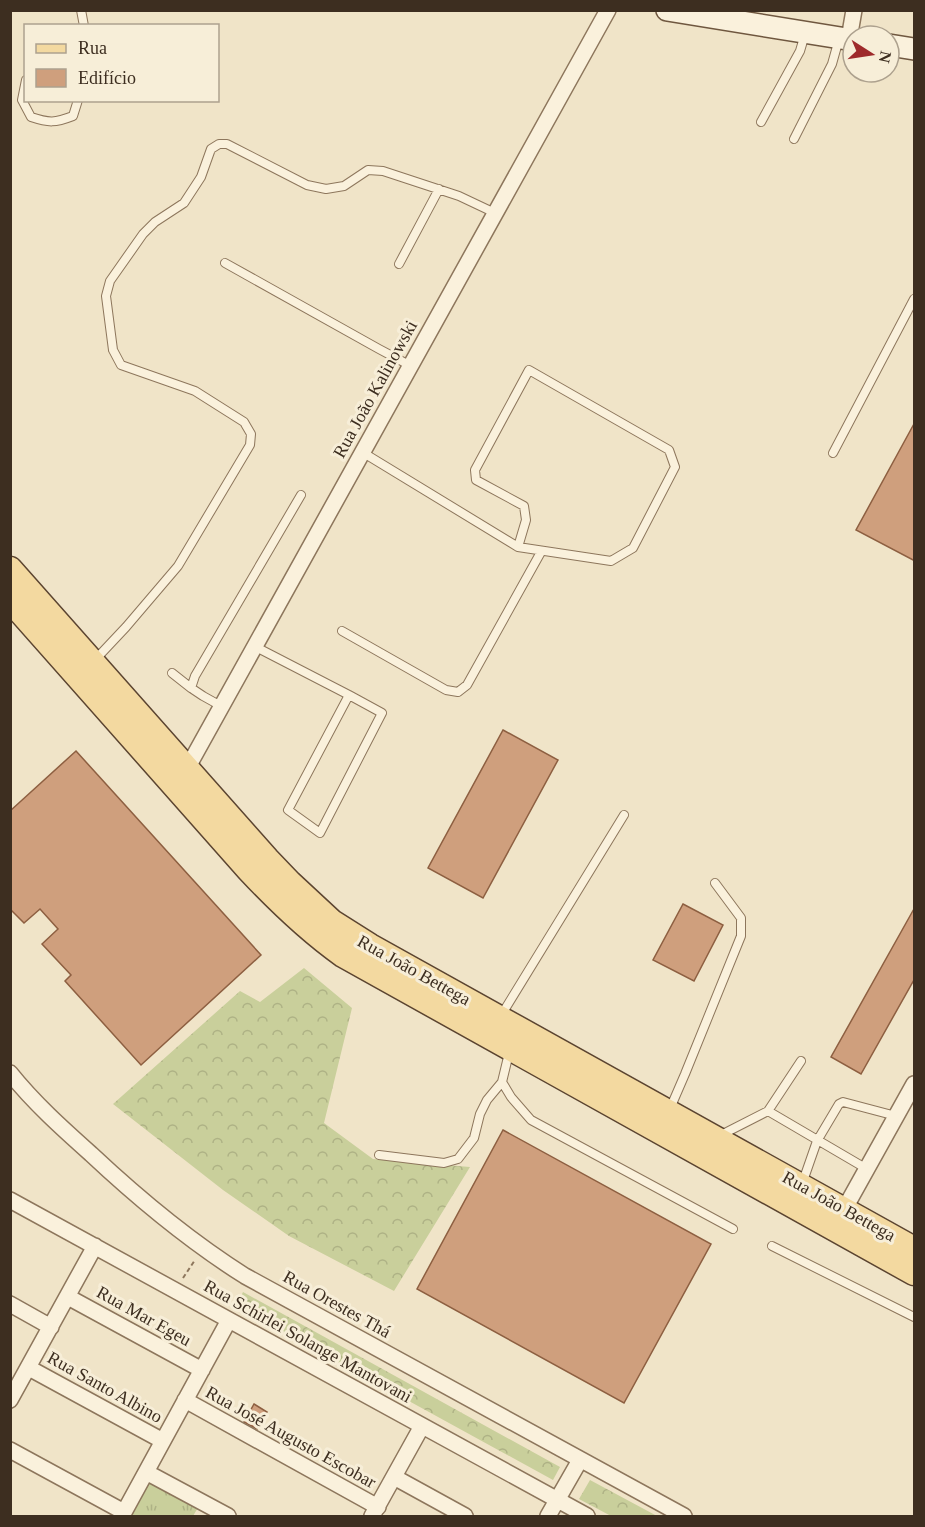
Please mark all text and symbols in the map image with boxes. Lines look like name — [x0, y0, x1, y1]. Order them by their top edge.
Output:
legend — [24, 24, 219, 102]
north arrow — [841, 24, 901, 84]
text: Rua — [78, 38, 107, 58]
text: N — [876, 50, 895, 65]
text: Edifício — [78, 68, 136, 88]
street label: Rua João Kalinowski — [329, 317, 421, 461]
street label: Rua João Bettega — [354, 931, 474, 1009]
street label: Rua João Bettega — [779, 1167, 899, 1245]
street label: Rua Orestes Thá — [280, 1266, 394, 1342]
street label: Rua Schirlei Solange Mantovani — [201, 1275, 415, 1407]
street label: Rua Mar Egeu — [93, 1282, 195, 1350]
street label: Rua Santo Albino — [44, 1347, 166, 1427]
street label: Rua José Augusto Escobar — [202, 1382, 380, 1492]

